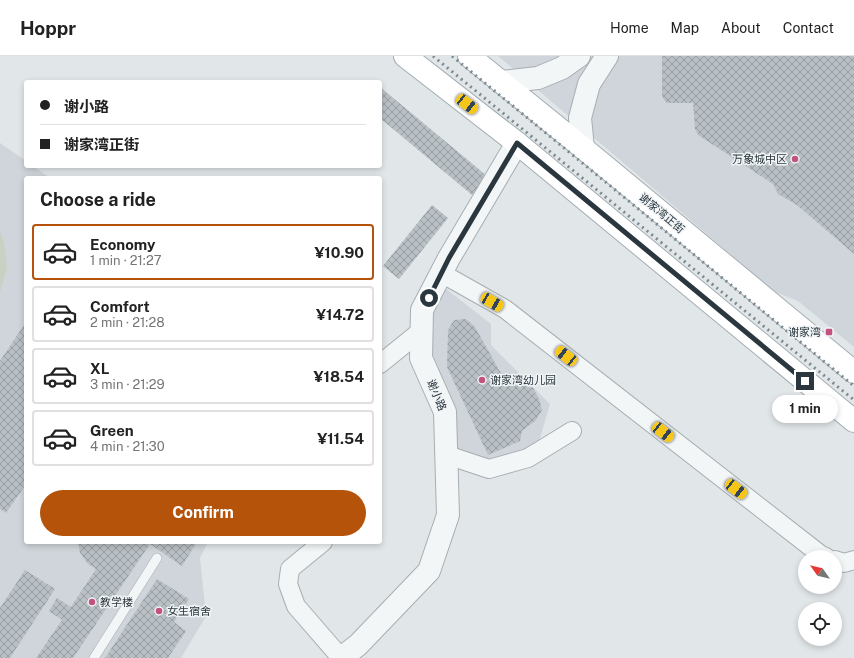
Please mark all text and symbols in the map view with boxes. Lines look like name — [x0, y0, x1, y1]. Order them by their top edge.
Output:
text: Hoppr — [20, 17, 76, 39]
text: Home — [610, 20, 649, 36]
text: Map — [671, 20, 699, 36]
text: About — [721, 20, 761, 36]
text: Contact — [783, 20, 834, 36]
car — [454, 92, 480, 116]
text: 谢小路 — [64, 98, 109, 115]
text: 谢家湾正街 — [64, 136, 139, 153]
place label: 万象城中区 — [732, 153, 787, 165]
marker: 万象城中区 — [790, 154, 800, 164]
text: Choose a ride — [40, 189, 156, 210]
street label: 谢家湾正街 — [637, 191, 687, 235]
icon: car — [42, 234, 78, 270]
text: Economy — [90, 236, 155, 253]
text: ¥10.90 — [314, 244, 364, 261]
text: 1 min · 21:27 — [90, 253, 162, 268]
route start — [420, 289, 438, 307]
car — [479, 291, 505, 313]
icon: car — [42, 296, 78, 332]
text: Comfort — [90, 298, 150, 315]
text: ¥14.72 — [316, 306, 364, 323]
text: 2 min · 21:28 — [90, 315, 165, 330]
place label: 谢家湾 — [788, 326, 821, 338]
marker: 谢家湾 — [824, 327, 834, 337]
car — [553, 344, 579, 368]
icon: car — [42, 358, 78, 394]
text: XL — [90, 360, 109, 377]
text: ¥18.54 — [314, 368, 364, 385]
route end — [796, 372, 814, 390]
place label: 谢家湾幼儿园 — [490, 374, 556, 386]
marker: 谢家湾幼儿园 — [477, 375, 487, 385]
text: 3 min · 21:29 — [90, 377, 165, 392]
street label: 谢小路 — [425, 377, 449, 413]
callout: 1 min — [772, 395, 838, 423]
text: 1 min — [789, 401, 821, 416]
icon: car — [42, 420, 78, 456]
car — [650, 420, 676, 444]
text: Green — [90, 422, 134, 439]
text: ¥11.54 — [317, 430, 364, 447]
text: 4 min · 21:30 — [90, 439, 165, 454]
car — [723, 477, 749, 501]
button: Confirm — [40, 490, 366, 536]
north arrow — [798, 550, 842, 594]
map controls — [798, 550, 842, 646]
place label: 教学楼 — [100, 596, 133, 608]
marker: 教学楼 — [87, 597, 97, 607]
button: locate — [798, 602, 842, 646]
place label: 女生宿舍 — [167, 605, 211, 617]
marker: 女生宿舍 — [154, 606, 164, 616]

